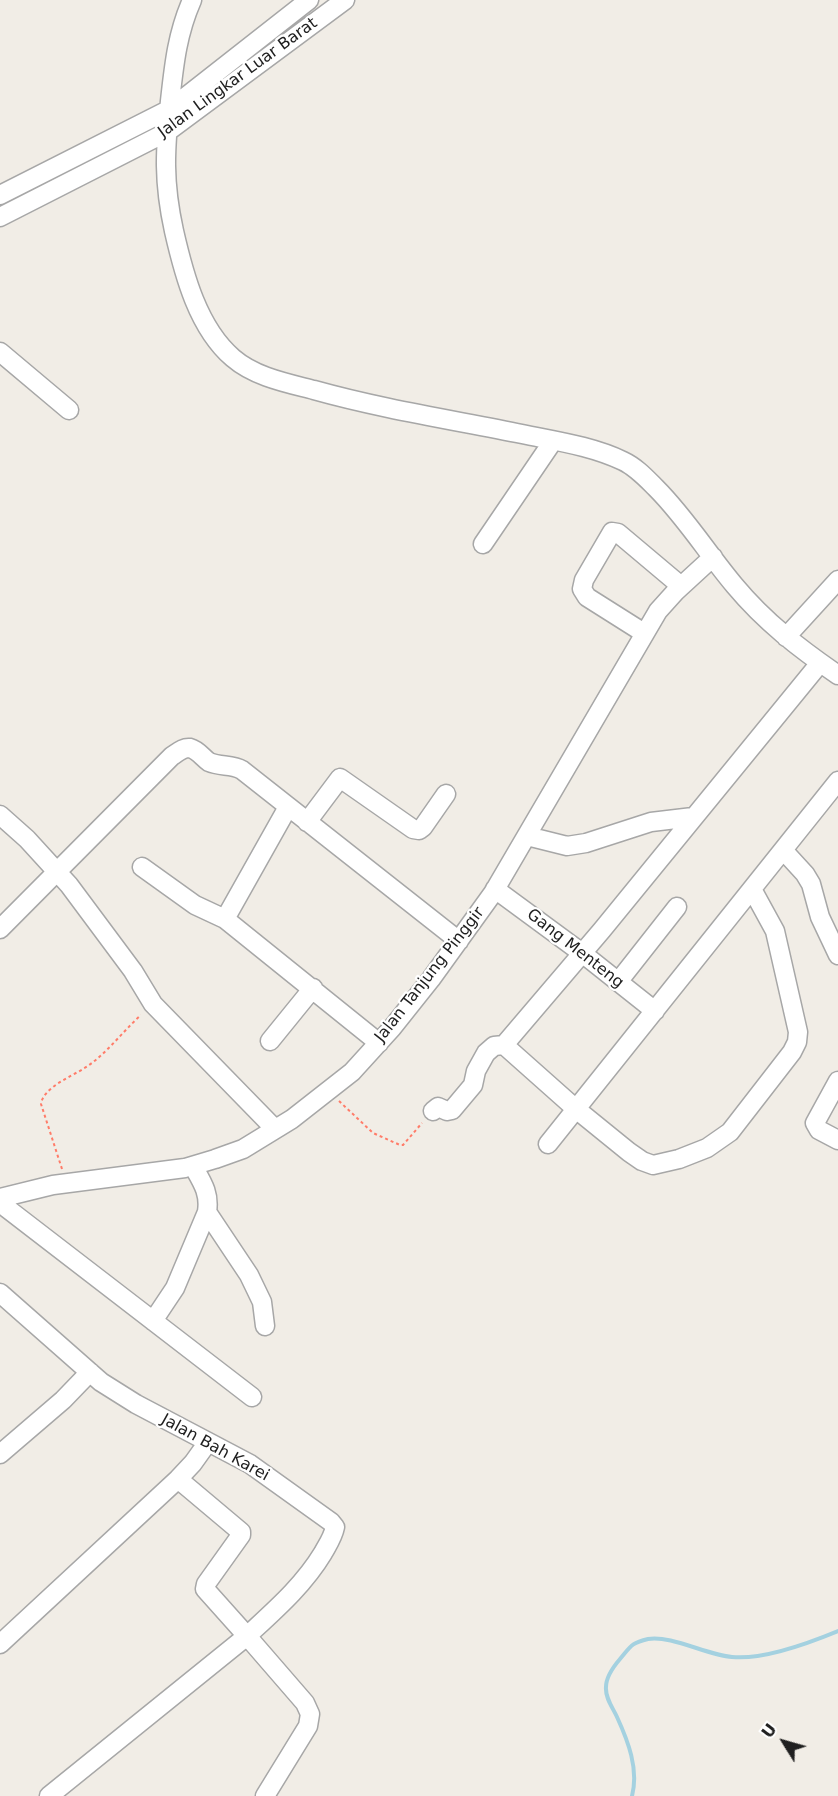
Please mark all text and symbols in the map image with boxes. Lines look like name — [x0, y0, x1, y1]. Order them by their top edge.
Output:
street label: Jalan Lingkar Luar Barat — [155, 14, 321, 142]
street label: Jalan Tanjung Pinggir — [371, 904, 489, 1046]
street label: Gang Menteng — [523, 905, 627, 993]
street label: Jalan Bah Karei — [158, 1410, 272, 1486]
north arrow — [754, 1712, 814, 1772]
text: U — [758, 1720, 781, 1742]

